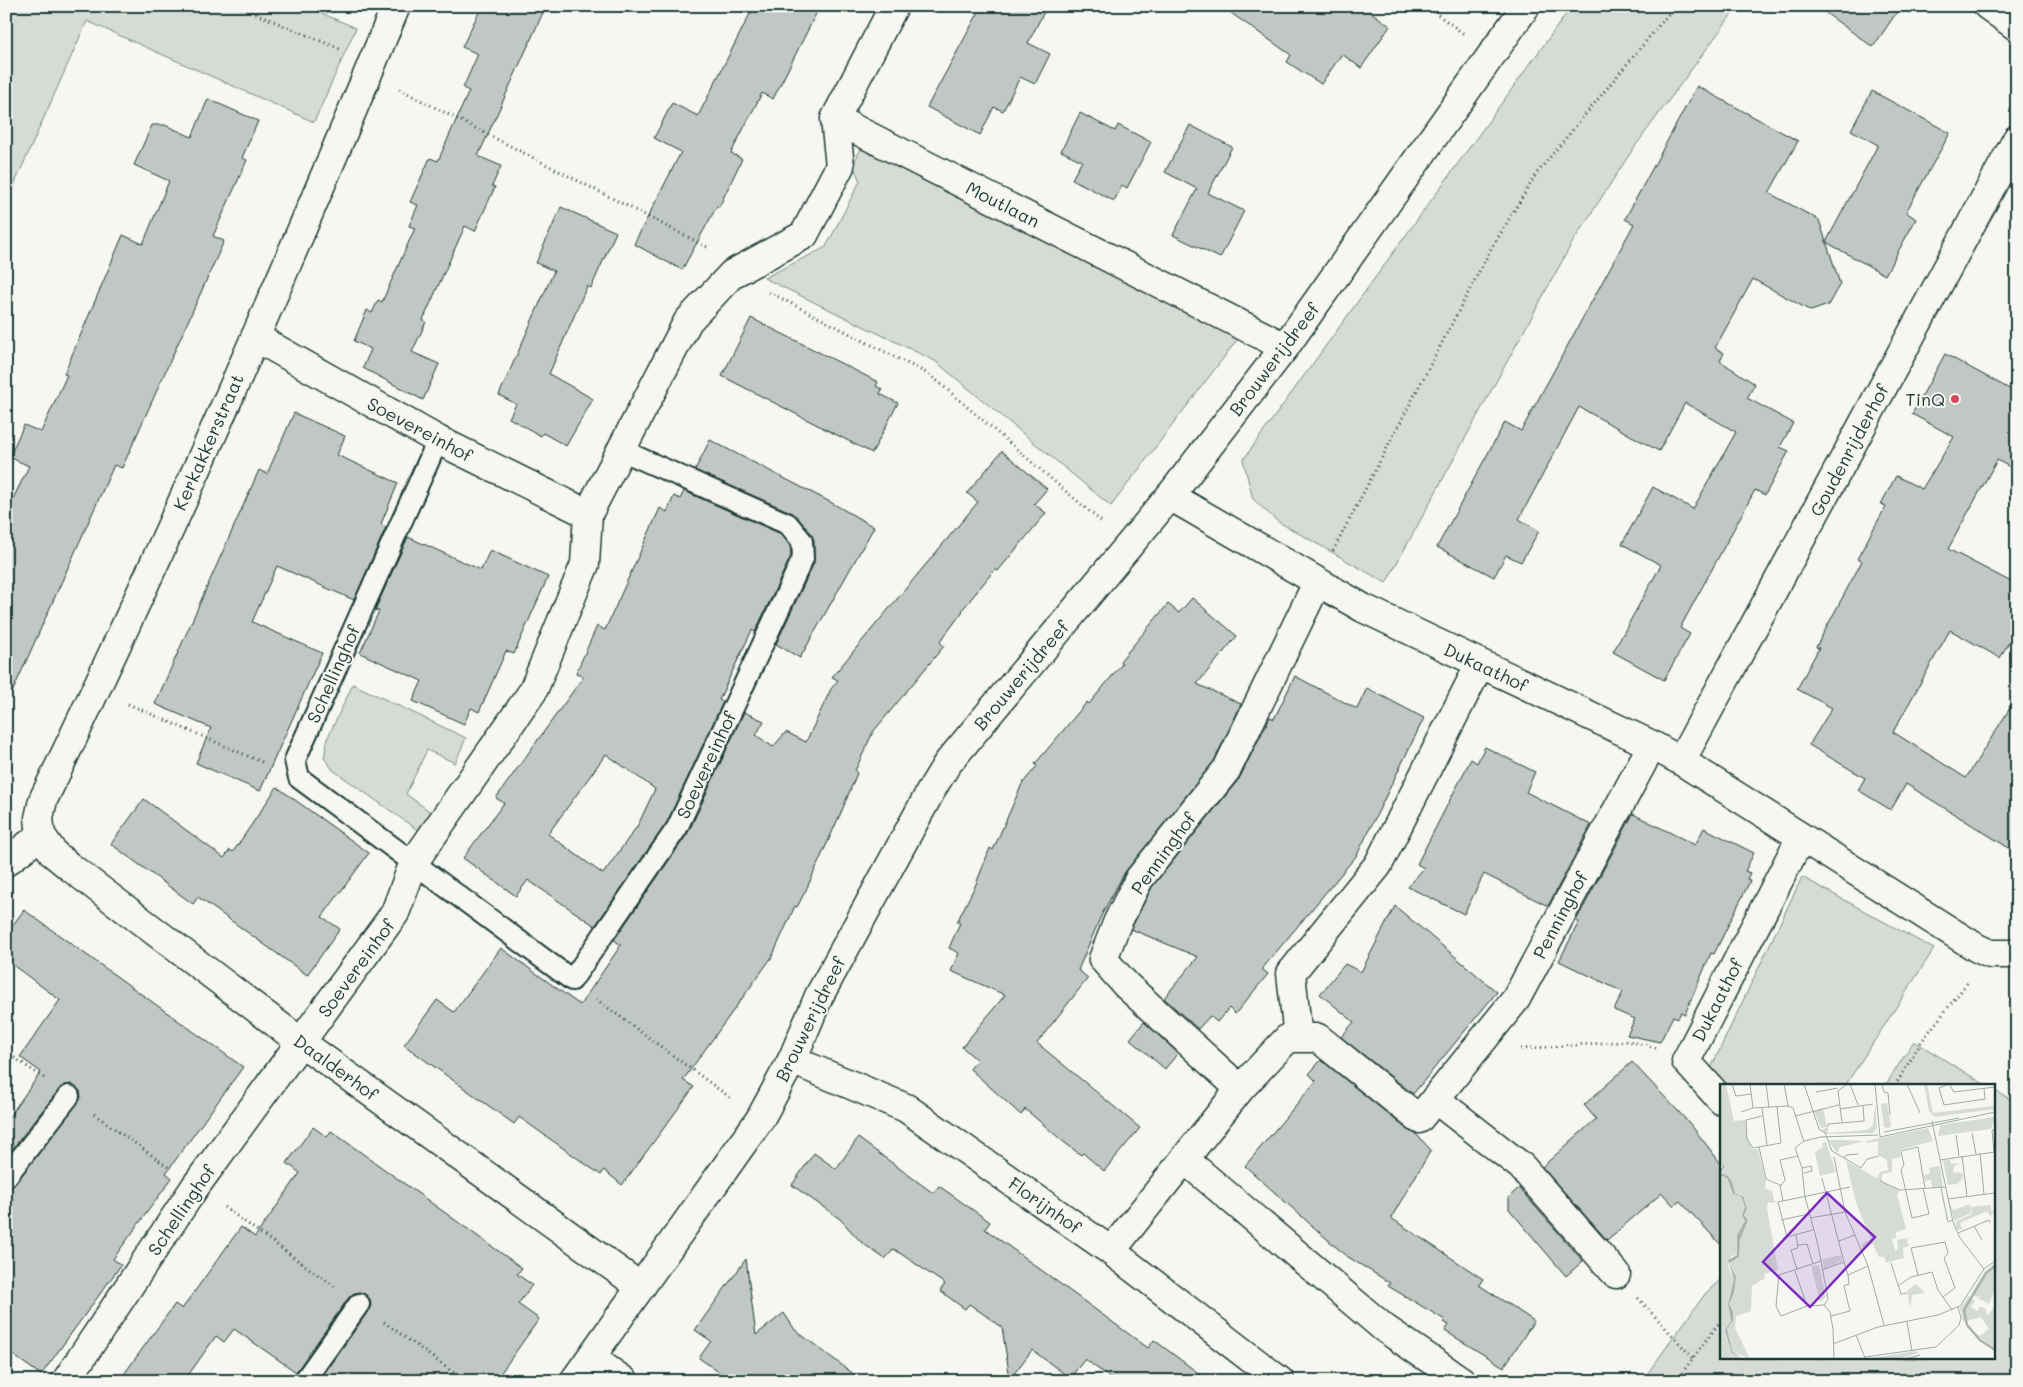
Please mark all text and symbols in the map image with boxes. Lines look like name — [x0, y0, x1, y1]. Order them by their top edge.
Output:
street label: Moutlaan — [962, 175, 1044, 233]
street label: Brouwerijdreef — [1223, 297, 1325, 421]
street label: Kerkakkerstraat — [167, 370, 249, 514]
street label: Goudenrijderhof — [1804, 379, 1894, 520]
place label: TinQ — [1905, 387, 1945, 411]
street label: Soevereinhof — [363, 391, 478, 467]
marker: TinQ — [1949, 393, 1961, 405]
street label: Brouwerijdreef — [968, 614, 1075, 735]
street label: Schellinghof — [301, 620, 366, 727]
street label: Dukaathof — [1440, 637, 1533, 697]
street label: Soevereinhof — [671, 706, 742, 823]
street label: Penninghof — [1125, 806, 1201, 899]
street label: Penninghof — [1527, 866, 1594, 963]
street label: Soevereinhof — [312, 913, 400, 1022]
street label: Brouwerijdreef — [769, 952, 851, 1085]
street label: Dukaathof — [1686, 954, 1749, 1046]
street label: Daalderhof — [289, 1028, 384, 1106]
inset map — [1720, 1084, 1996, 1360]
street label: Schellinghof — [142, 1159, 221, 1260]
street label: Florijnhof — [1004, 1171, 1087, 1239]

